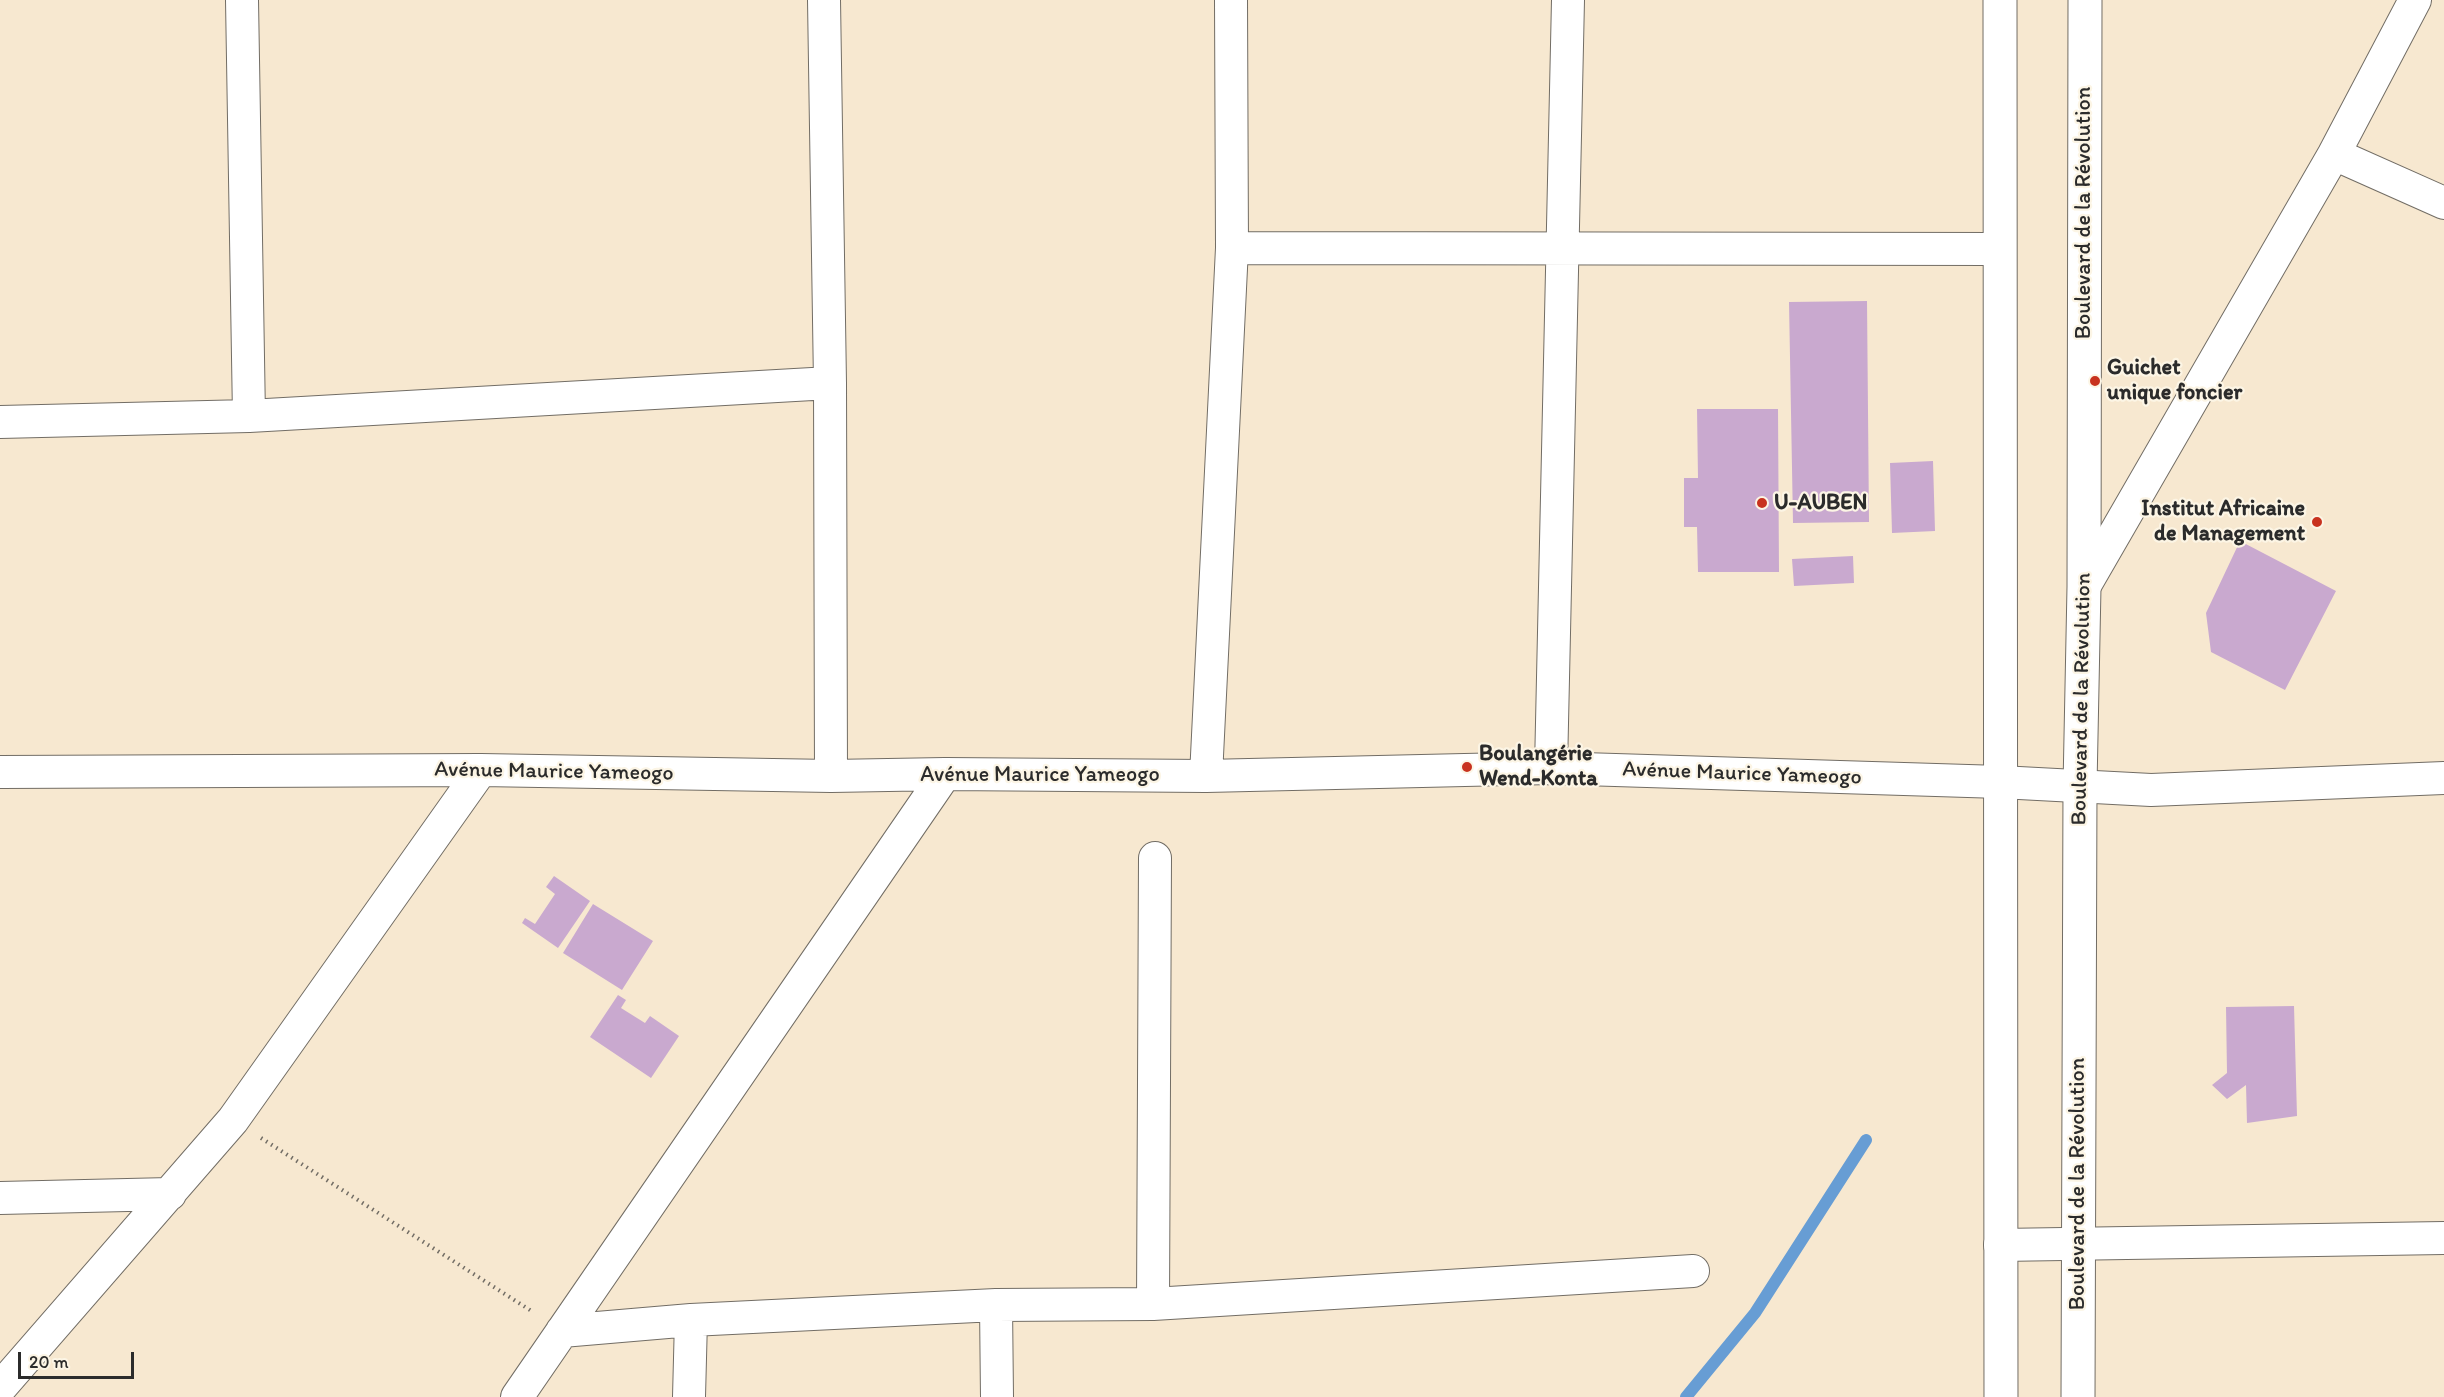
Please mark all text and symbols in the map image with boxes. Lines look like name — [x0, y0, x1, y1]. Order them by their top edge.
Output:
street label: Boulevard de la Révolution — [2071, 87, 2097, 339]
place label: Guichet unique foncier — [2107, 355, 2242, 406]
marker: Guichet unique foncier — [2088, 374, 2102, 388]
place label: U-AUBEN — [1774, 490, 1867, 516]
marker: U-AUBEN — [1755, 496, 1769, 510]
place label: Institut Africaine de Management — [2141, 496, 2305, 548]
marker: Institut Africaine de Management — [2310, 515, 2324, 529]
street label: Boulevard de la Révolution — [2067, 572, 2097, 826]
place label: Boulangérie Wend-Konta — [1479, 741, 1598, 792]
street label: Avénue Maurice Yameogo — [434, 757, 674, 787]
street label: Avénue Maurice Yameogo — [1622, 757, 1862, 791]
marker: Boulangérie Wend-Konta — [1460, 760, 1474, 774]
street label: Avénue Maurice Yameogo — [920, 762, 1160, 788]
street label: Boulevard de la Révolution — [2065, 1058, 2091, 1310]
scale bar — [21, 1340, 136, 1378]
text: 20 m — [29, 1351, 69, 1373]

